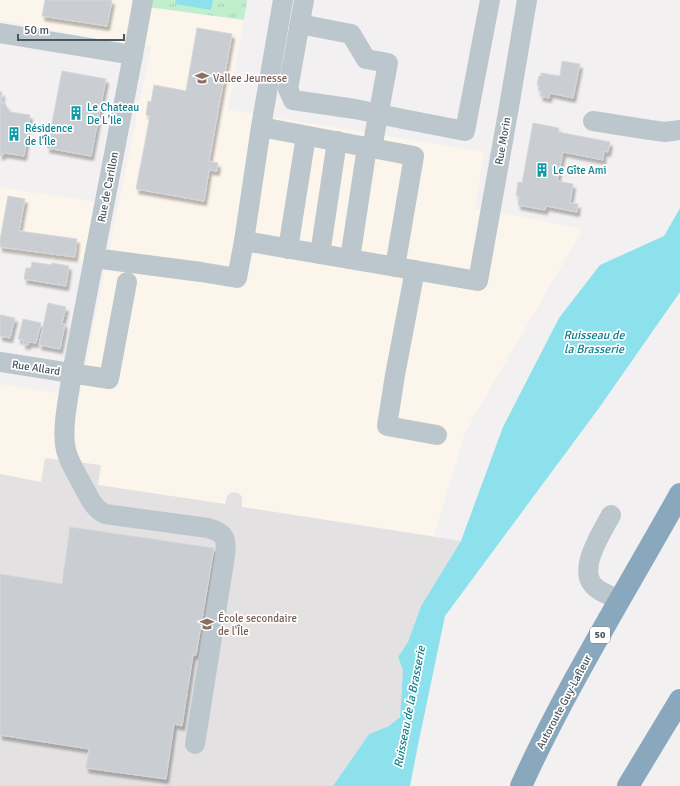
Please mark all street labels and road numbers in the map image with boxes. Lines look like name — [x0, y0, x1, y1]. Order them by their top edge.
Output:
street label: Rue Morin — [492, 116, 514, 166]
street label: Rue de Carillon — [95, 151, 121, 223]
street label: Rue Allard — [11, 358, 61, 378]
road number: 50 — [590, 627, 610, 643]
street label: Autoroute Guy-Lafleur — [534, 653, 594, 751]

